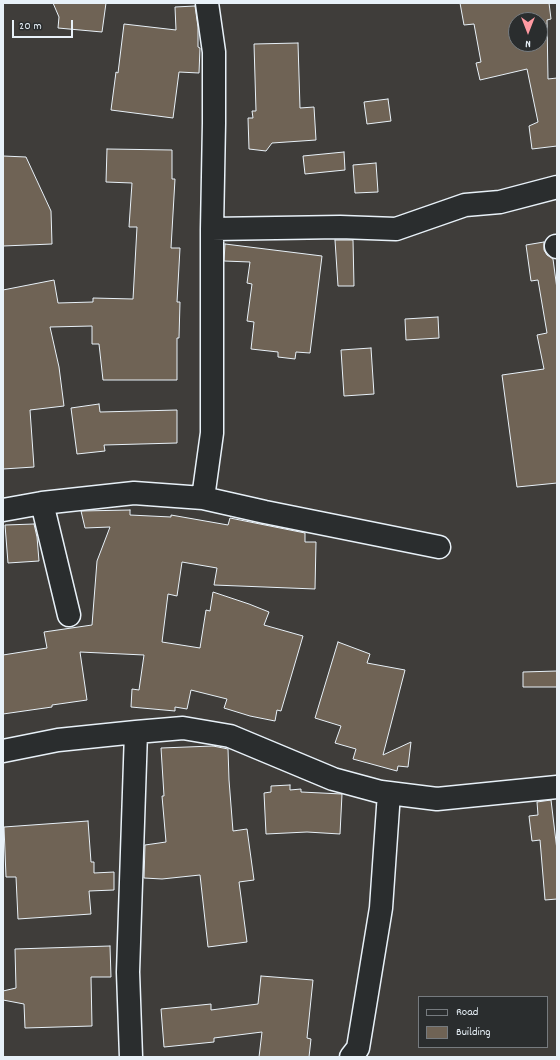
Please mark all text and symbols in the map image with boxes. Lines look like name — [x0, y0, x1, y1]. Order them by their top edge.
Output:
scale bar — [14, 12, 75, 38]
north arrow — [508, 12, 548, 52]
text: 20 m — [19, 18, 42, 35]
text: N — [525, 35, 531, 51]
legend — [418, 996, 548, 1048]
text: Road — [456, 1004, 478, 1021]
text: Building — [456, 1024, 491, 1041]

